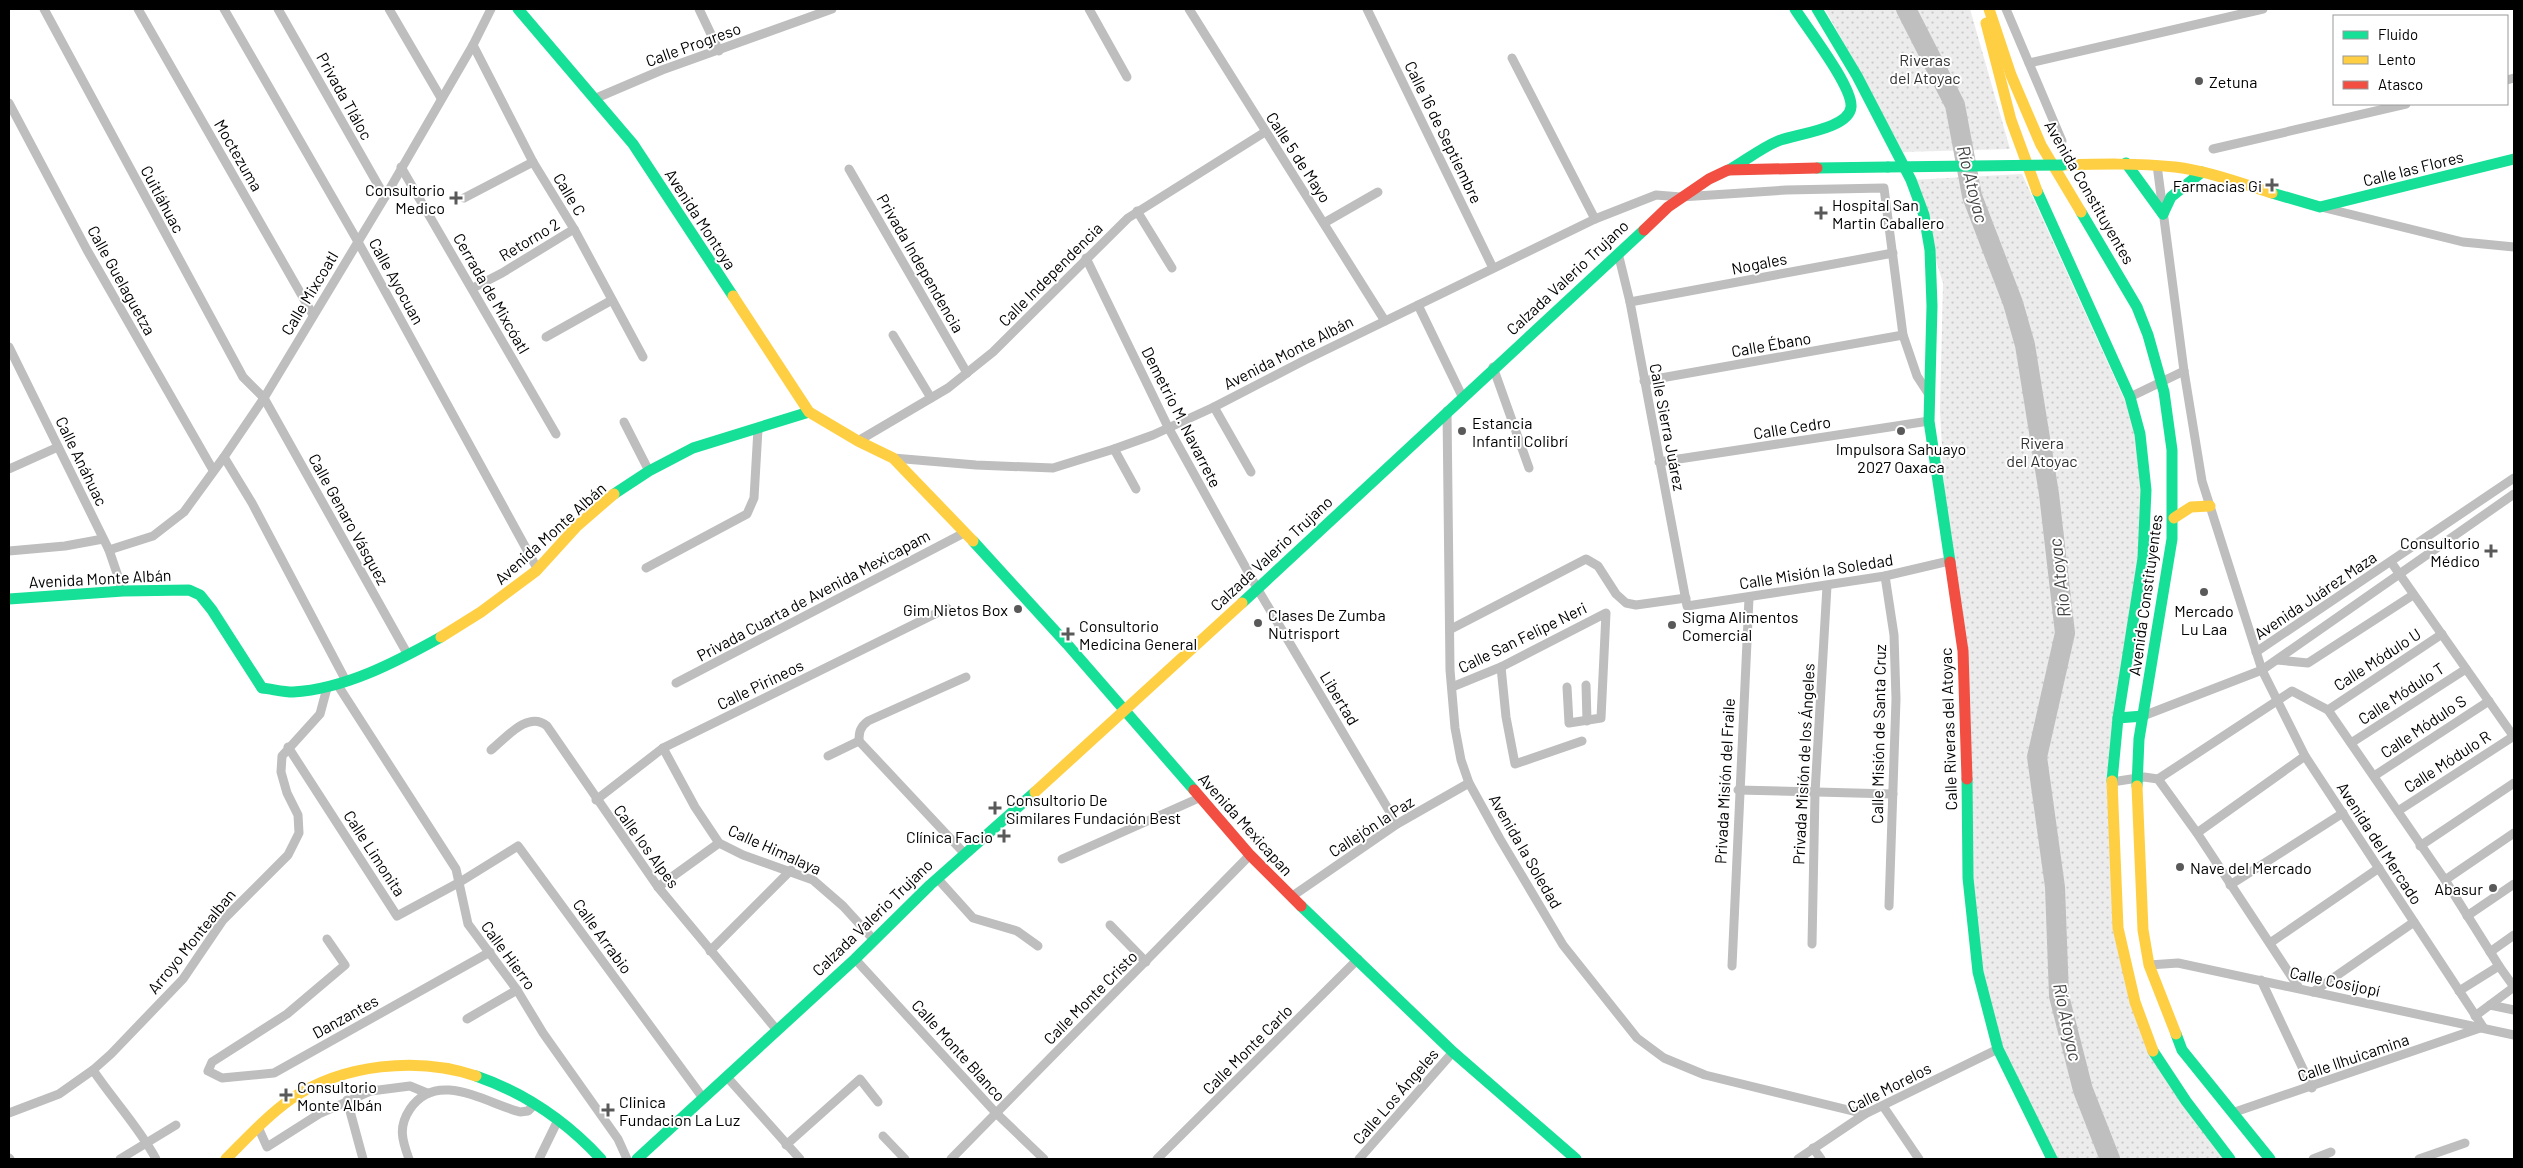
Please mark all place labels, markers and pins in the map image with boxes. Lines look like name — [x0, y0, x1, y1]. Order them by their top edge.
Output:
place label: Zetuna — [2209, 72, 2257, 91]
marker: Zetuna — [2193, 75, 2205, 87]
place label: Farmacias Gi — [2173, 176, 2262, 195]
marker: Farmacias Gi — [2266, 179, 2278, 191]
place label: Consultorio Medico — [365, 180, 445, 217]
marker: Consultorio Medico — [449, 191, 463, 205]
place label: Hospital San Martin Caballero — [1832, 195, 1944, 232]
marker: Hospital San Martin Caballero — [1814, 206, 1828, 220]
place label: Estancia Infantil Colibrí — [1472, 413, 1568, 450]
marker: Estancia Infantil Colibrí — [1456, 425, 1468, 437]
marker: Impulsora Sahuayo 2027 Oaxaca — [1895, 425, 1907, 437]
place label: Impulsora Sahuayo 2027 Oaxaca — [1836, 439, 1966, 476]
place label: Consultorio Médico — [2400, 533, 2480, 570]
marker: Consultorio Médico — [2484, 544, 2498, 558]
marker: Mercado Lu Laa — [2198, 586, 2210, 598]
place label: Gim Nietos Box — [903, 600, 1008, 619]
place label: Mercado Lu Laa — [2174, 601, 2234, 638]
marker: Gim Nietos Box — [1012, 603, 1024, 615]
place label: Clases De Zumba Nutrisport — [1268, 605, 1386, 642]
place label: Sigma Alimentos Comercial — [1682, 607, 1798, 644]
place label: Consultorio Medicina General — [1079, 616, 1197, 653]
marker: Clases De Zumba Nutrisport — [1252, 617, 1264, 629]
marker: Sigma Alimentos Comercial — [1666, 619, 1678, 631]
marker: Consultorio Medicina General — [1061, 627, 1075, 641]
place label: Consultorio De Similares Fundación Best — [1006, 790, 1181, 827]
marker: Consultorio De Similares Fundación Best — [988, 801, 1002, 815]
place label: Clínica Facio — [906, 827, 993, 846]
marker: Clínica Facio — [997, 829, 1011, 843]
place label: Nave del Mercado — [2190, 858, 2312, 877]
marker: Nave del Mercado — [2174, 861, 2186, 873]
place label: Abasur — [2434, 879, 2483, 898]
marker: Abasur — [2487, 882, 2499, 894]
place label: Consultorio Monte Albán — [297, 1077, 382, 1114]
marker: Consultorio Monte Albán — [279, 1088, 293, 1102]
place label: Clinica Fundacion La Luz — [619, 1092, 740, 1129]
marker: Clinica Fundacion La Luz — [601, 1103, 615, 1117]

